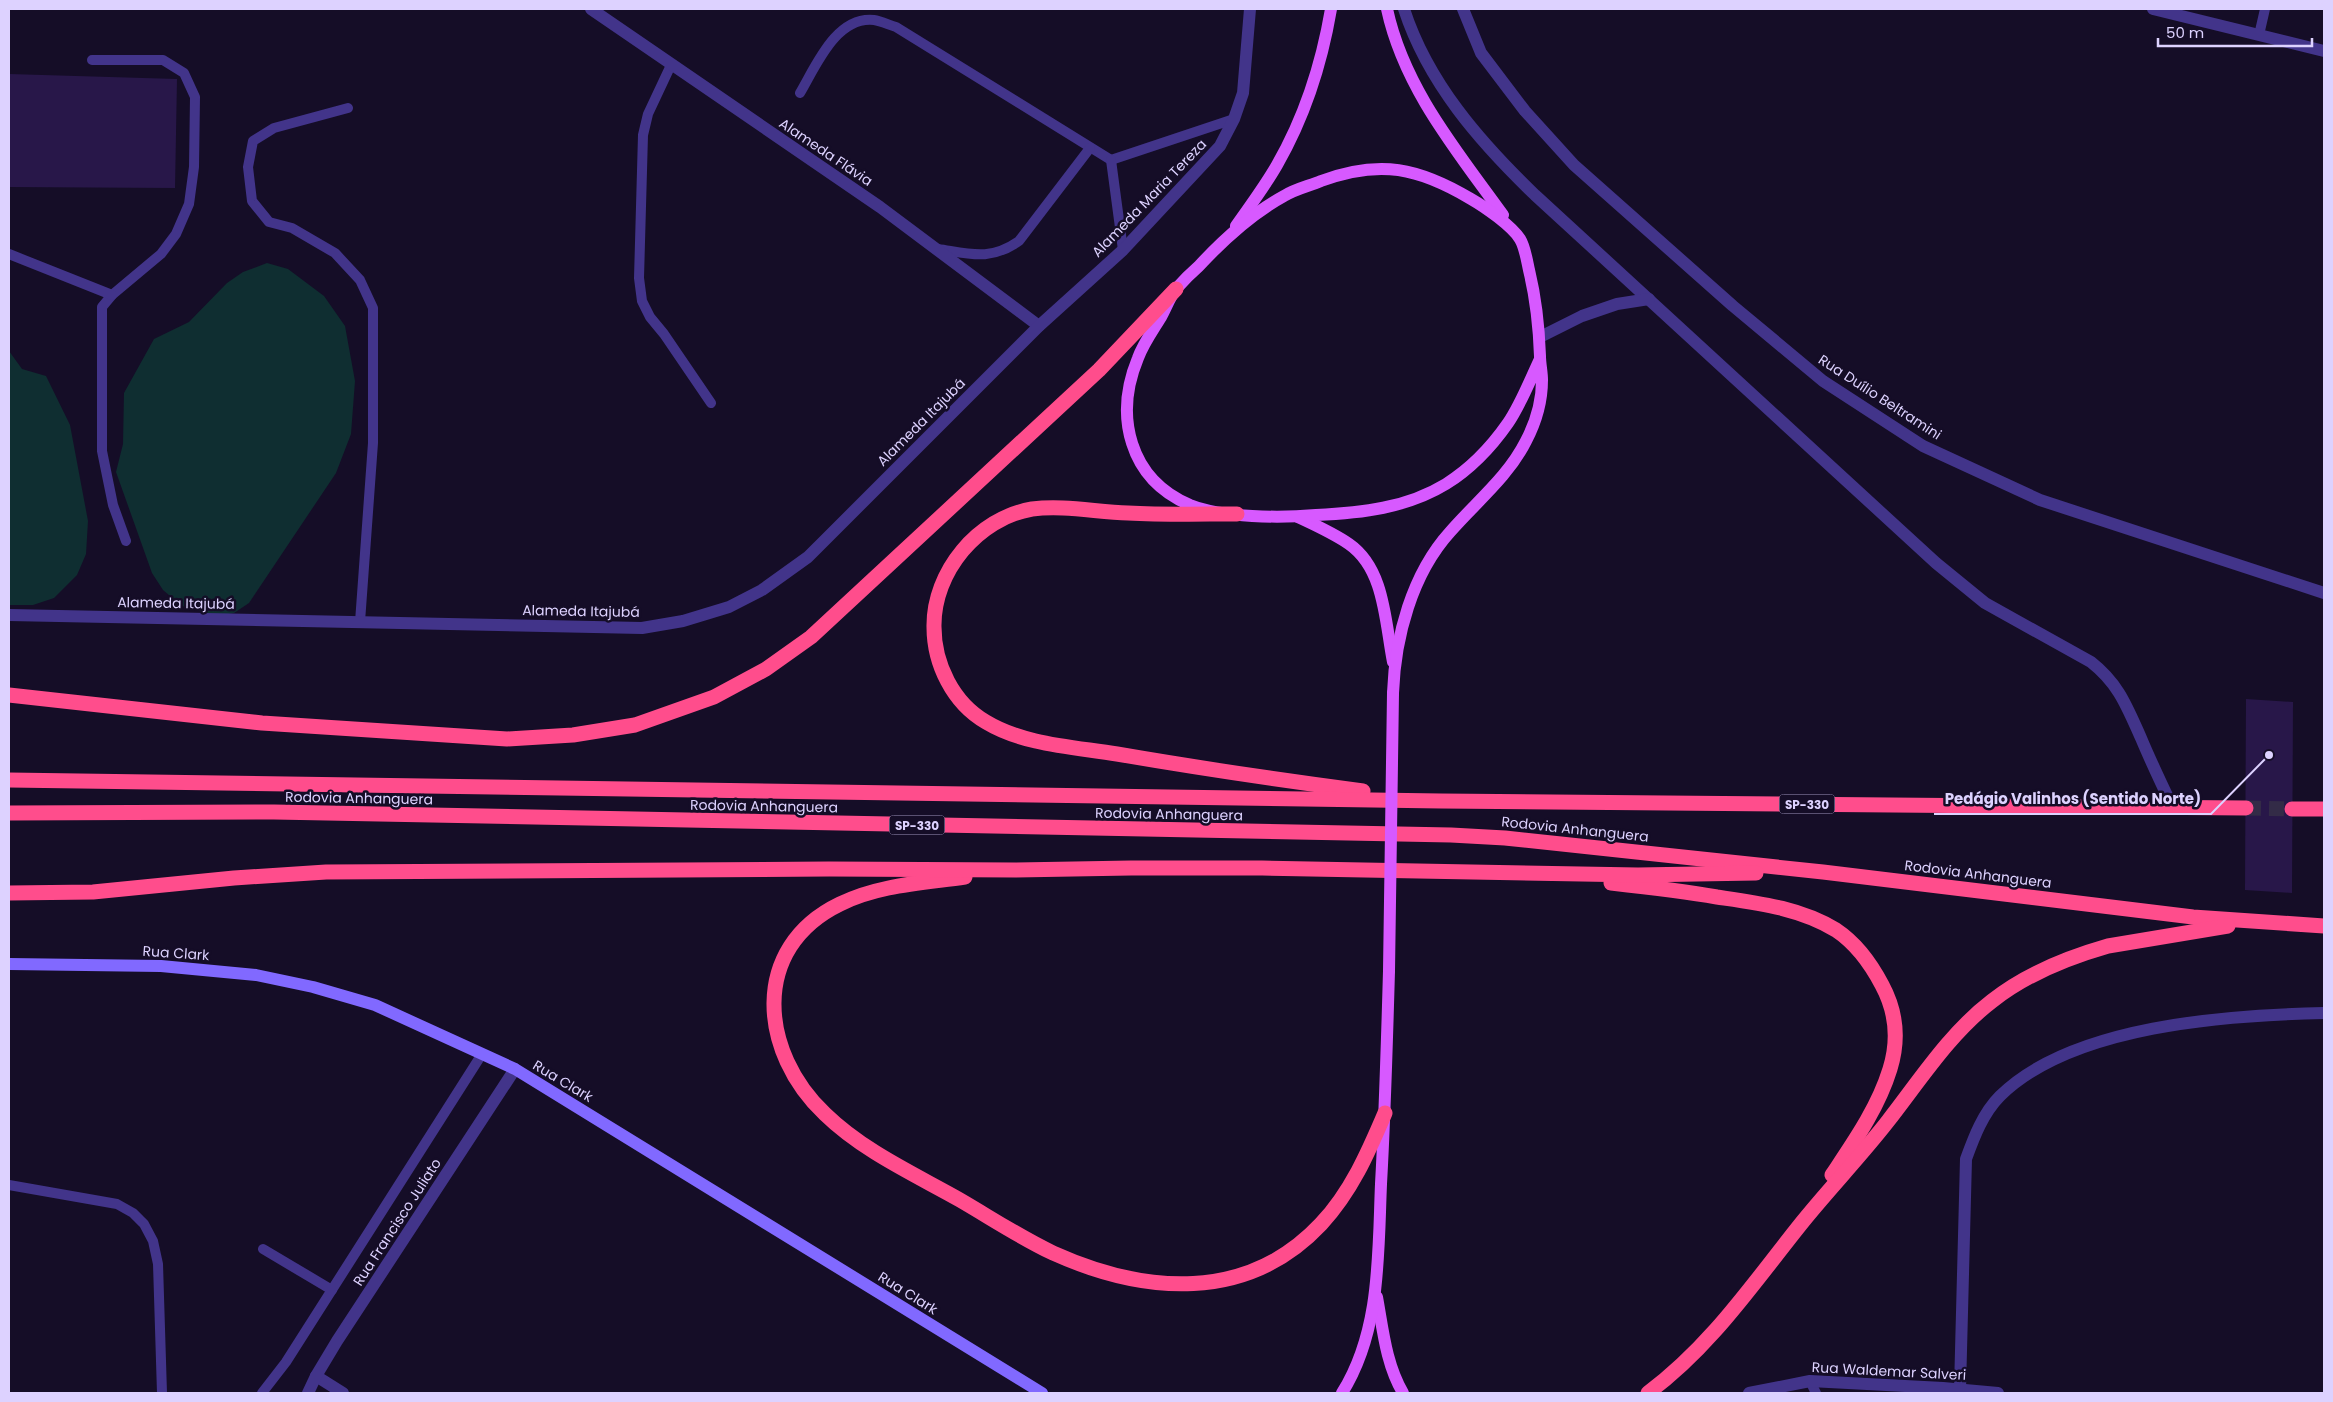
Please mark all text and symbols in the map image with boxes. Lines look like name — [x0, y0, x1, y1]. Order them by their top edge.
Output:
scale bar — [2158, 15, 2312, 47]
text: 50 m — [2166, 22, 2204, 43]
street label: Alameda Flávia — [775, 113, 877, 191]
street label: Alameda Maria Tereza — [1087, 134, 1211, 262]
street label: Rua Duílio Beltramini — [1814, 350, 1946, 444]
street label: Alameda Itajubá — [872, 373, 970, 471]
street label: Alameda Itajubá — [117, 592, 235, 614]
street label: Alameda Itajubá — [522, 600, 640, 622]
callout: Pedágio Valinhos (Sentido Norte) — [1934, 784, 2211, 814]
street label: Rodovia Anhanguera — [285, 787, 433, 809]
text: Pedágio Valinhos (Sentido Norte) — [1945, 788, 2201, 809]
road number: SP-330 — [1780, 794, 1834, 814]
street label: Rodovia Anhanguera — [690, 795, 838, 817]
street label: Rodovia Anhanguera — [1095, 803, 1243, 825]
street label: Rodovia Anhanguera — [1500, 811, 1650, 847]
road number: SP-330 — [890, 816, 944, 834]
street label: Rodovia Anhanguera — [1903, 855, 2053, 893]
street label: Rua Clark — [142, 941, 211, 965]
street label: Rua Clark — [529, 1055, 597, 1107]
street label: Rua Francisco Juliato — [348, 1154, 446, 1290]
street label: Rua Clark — [874, 1267, 942, 1320]
street label: Rua Waldemar Salveri — [1811, 1357, 1967, 1385]

